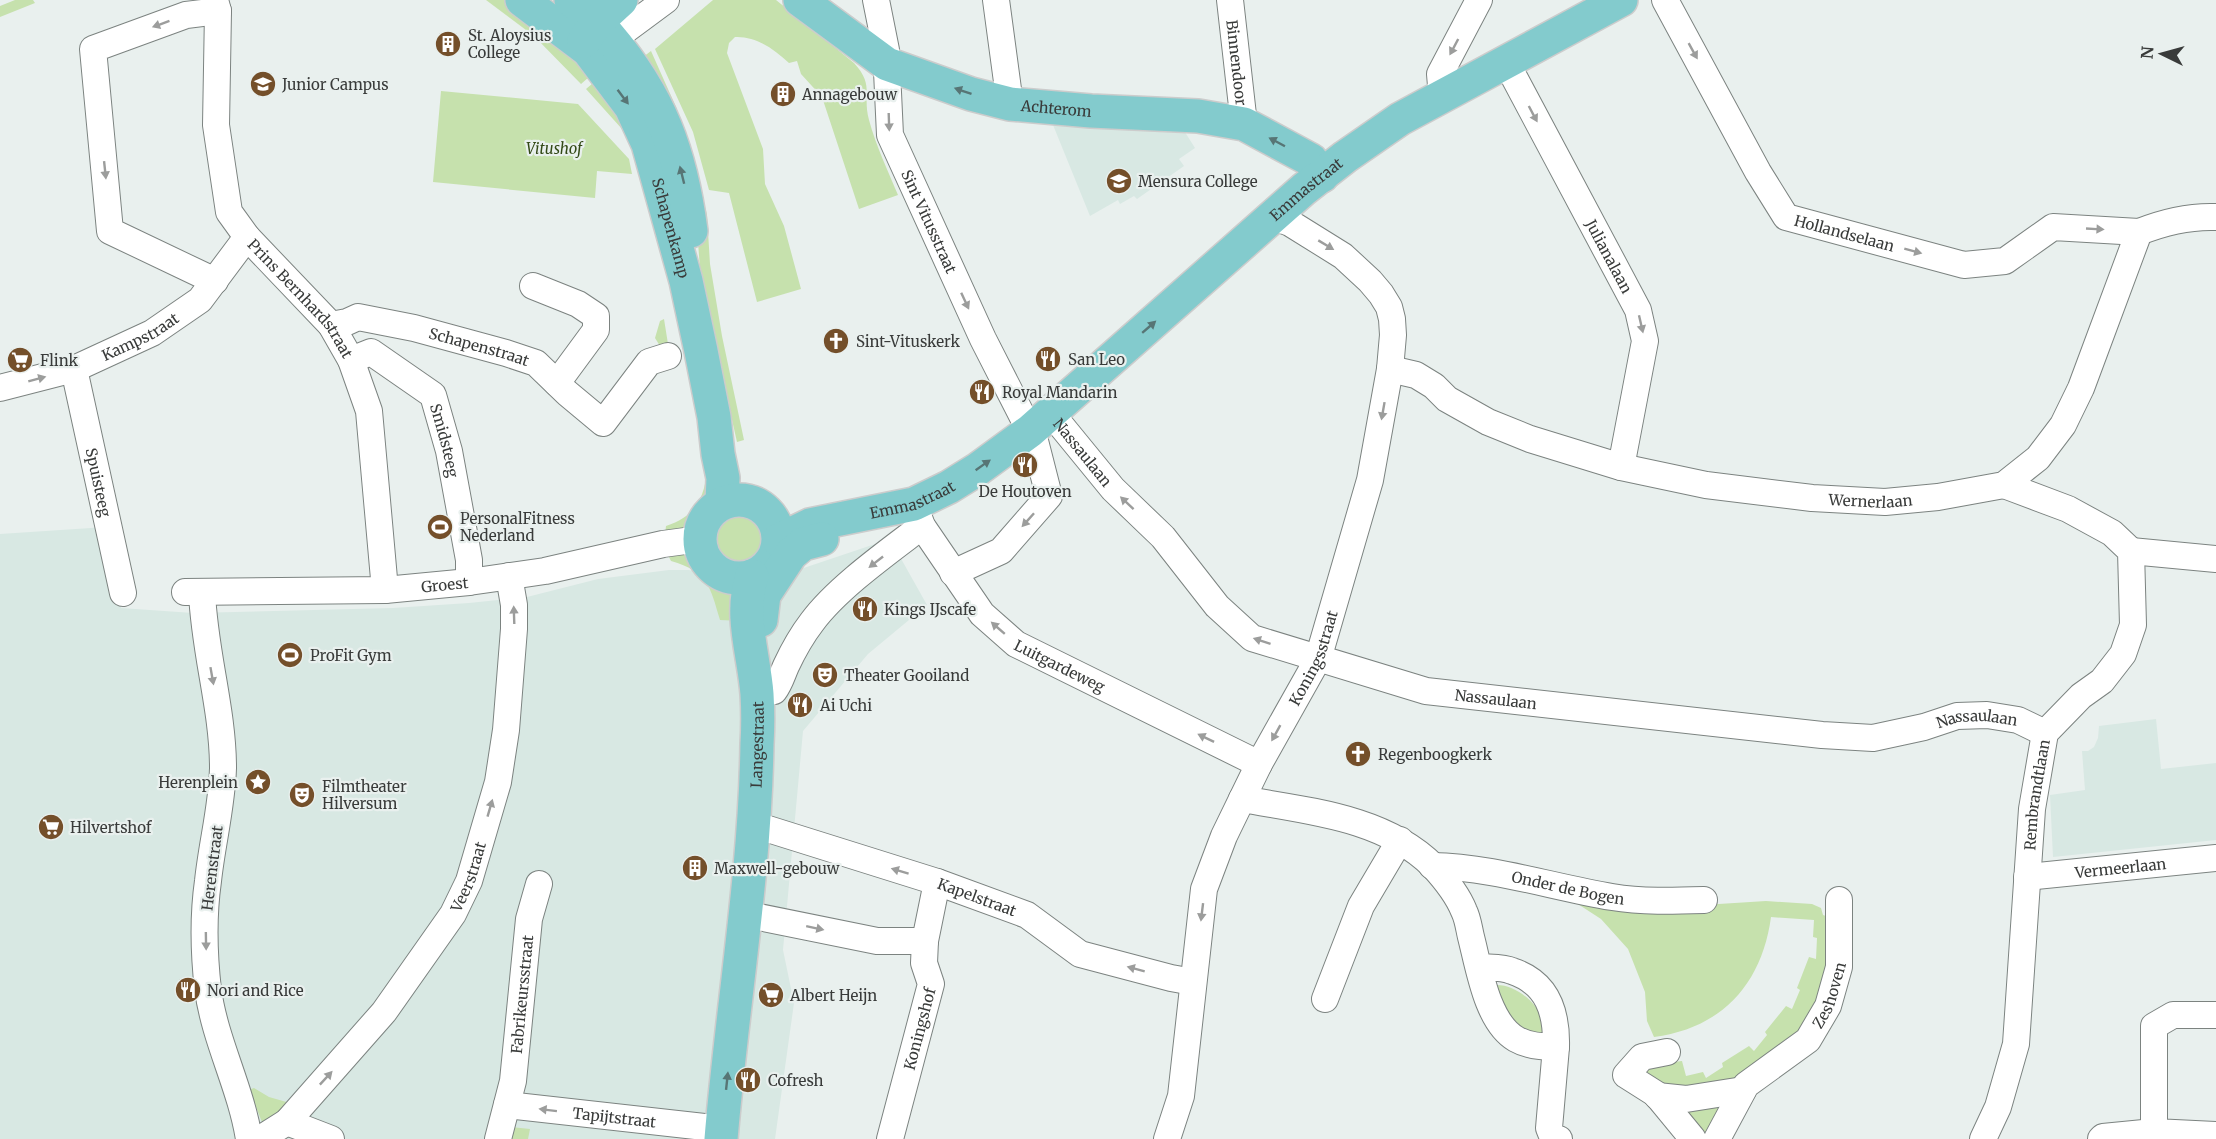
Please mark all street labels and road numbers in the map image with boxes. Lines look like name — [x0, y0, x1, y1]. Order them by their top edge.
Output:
street label: Binnendoor — [1223, 19, 1251, 107]
street label: Achterom — [1019, 95, 1093, 121]
street label: Emmastraat — [1265, 153, 1346, 225]
street label: Sint Vitusstraat — [898, 167, 961, 276]
street label: Schapenkamp — [648, 176, 694, 280]
street label: Hollandselaan — [1792, 210, 1897, 255]
street label: Julianalaan — [1582, 215, 1637, 296]
street label: Prins Bernhardstraat — [244, 235, 357, 361]
street label: Kampstraat — [98, 308, 182, 364]
street label: Schapenstraat — [427, 323, 532, 370]
street label: Smidsteeg — [426, 401, 463, 479]
street label: Nassaulaan — [1049, 414, 1116, 490]
street label: Spuisteeg — [82, 446, 116, 519]
street label: Emmastraat — [868, 476, 959, 522]
street label: Wernerlaan — [1827, 489, 1913, 512]
street label: Groest — [420, 573, 469, 596]
street label: Koningsstraat — [1284, 608, 1341, 709]
street label: Luitgardeweg — [1011, 635, 1108, 696]
street label: Nassaulaan — [1454, 685, 1538, 713]
street label: Langestraat — [746, 701, 767, 788]
street label: Nassaulaan — [1934, 705, 2019, 732]
street label: Rembrandtlaan — [2020, 738, 2053, 851]
street label: Herenstraat — [197, 824, 227, 912]
street label: Veerstraat — [446, 839, 490, 916]
street label: Vermeerlaan — [2073, 854, 2167, 882]
street label: Onder de Bogen — [1510, 867, 1626, 908]
street label: Kapelstraat — [935, 874, 1019, 920]
street label: Fabrikeursstraat — [506, 934, 537, 1055]
street label: Zeshoven — [1808, 960, 1849, 1032]
street label: Koningshof — [899, 984, 939, 1072]
street label: Tapijtstraat — [572, 1103, 657, 1131]

